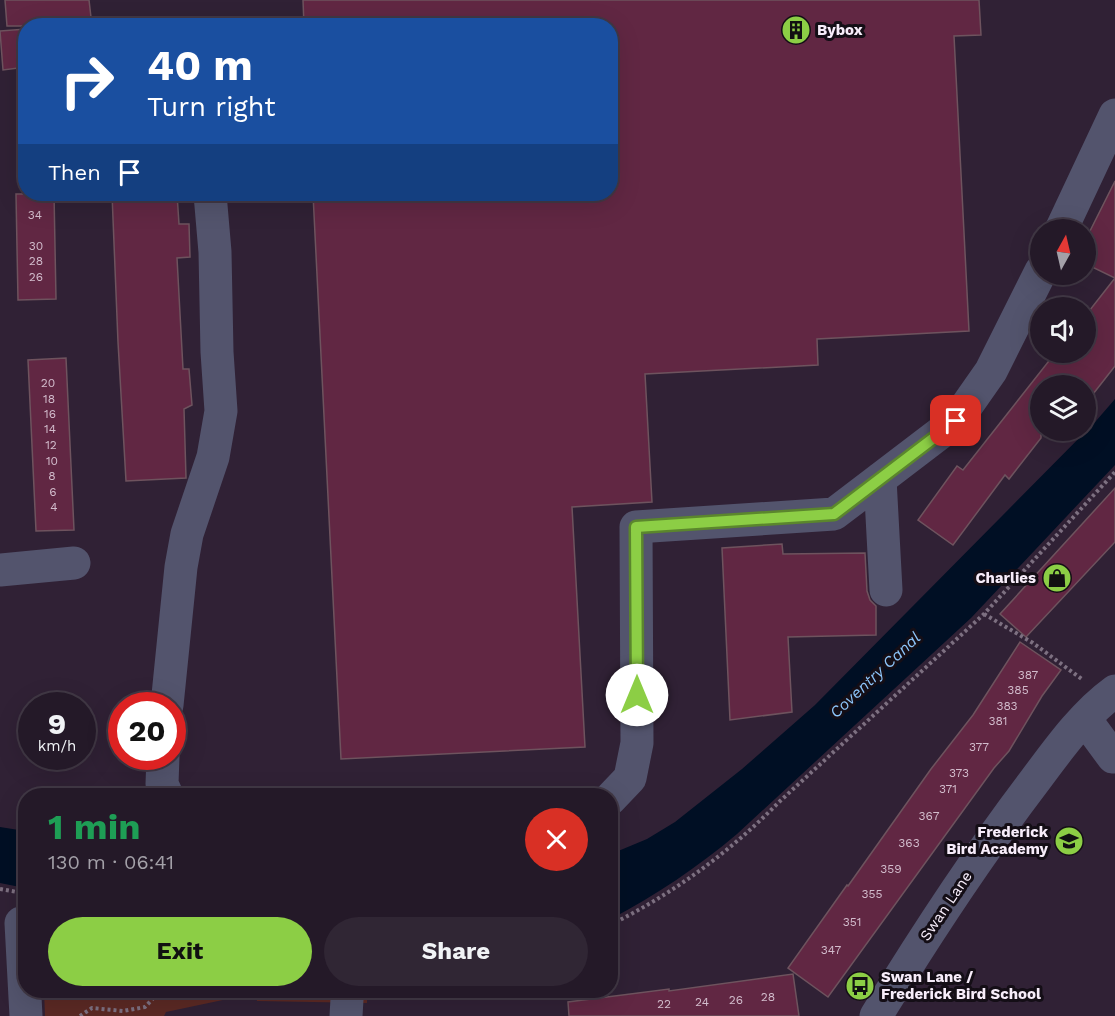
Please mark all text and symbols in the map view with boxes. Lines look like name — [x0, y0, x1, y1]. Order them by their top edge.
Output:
building icon: Bybox — [780, 14, 812, 46]
place label: Bybox — [817, 21, 863, 39]
text: 40 m — [147, 41, 253, 90]
icon: right — [48, 42, 126, 120]
text: Turn right — [147, 91, 276, 123]
icon: arrive — [113, 156, 146, 189]
text: Then — [48, 160, 101, 185]
house number: 34 — [28, 208, 42, 222]
north arrow — [1030, 219, 1096, 285]
map controls — [1030, 219, 1096, 441]
house number: 30 — [29, 239, 43, 253]
house number: 28 — [29, 254, 43, 268]
house number: 26 — [29, 270, 43, 284]
button: sound — [1030, 297, 1096, 363]
button: layers — [1030, 375, 1096, 441]
house number: 20 — [41, 376, 55, 390]
house number: 18 — [43, 392, 55, 406]
pin — [930, 395, 981, 446]
icon: arrive — [939, 404, 972, 437]
house number: 16 — [44, 407, 56, 421]
house number: 14 — [44, 422, 56, 436]
house number: 12 — [45, 438, 57, 452]
house number: 10 — [46, 454, 58, 468]
house number: 8 — [48, 469, 56, 483]
house number: 6 — [49, 485, 57, 499]
house number: 4 — [50, 500, 58, 514]
shop icon: Charlies — [1041, 562, 1073, 594]
place label: Charlies — [975, 569, 1036, 587]
water label: Coventry Canal — [826, 628, 924, 722]
position arrow — [605, 663, 669, 727]
house number: 387 — [1018, 668, 1039, 682]
house number: 385 — [1007, 683, 1029, 697]
speed limit sign: 20 — [108, 692, 186, 770]
house number: 383 — [996, 699, 1018, 713]
text: 9 — [48, 706, 66, 741]
house number: 381 — [988, 714, 1008, 728]
text: km/h — [38, 737, 76, 755]
house number: 377 — [969, 740, 989, 754]
house number: 373 — [949, 766, 969, 780]
house number: 371 — [939, 782, 957, 796]
text: 1 min — [48, 806, 140, 848]
button: close — [525, 808, 588, 871]
house number: 367 — [919, 809, 940, 823]
place label: Frederick Bird Academy — [946, 823, 1049, 858]
school or university icon: Frederick Bird Academy — [1053, 825, 1085, 857]
house number: 363 — [898, 836, 920, 850]
text: 130 m · 06:41 — [48, 850, 174, 874]
house number: 359 — [880, 862, 902, 876]
street label: Swan Lane — [916, 868, 976, 944]
house number: 355 — [862, 887, 882, 901]
house number: 351 — [843, 915, 861, 929]
button: Exit — [48, 917, 312, 986]
button: Share — [324, 917, 588, 986]
house number: 347 — [821, 943, 841, 957]
place label: Swan Lane / Frederick Bird School — [881, 968, 1041, 1003]
bus stop icon: Swan Lane / Frederick Bird School — [844, 970, 876, 1002]
house number: 28 — [761, 990, 775, 1004]
house number: 26 — [729, 993, 743, 1007]
house number: 24 — [695, 995, 709, 1009]
house number: 22 — [657, 997, 671, 1011]

